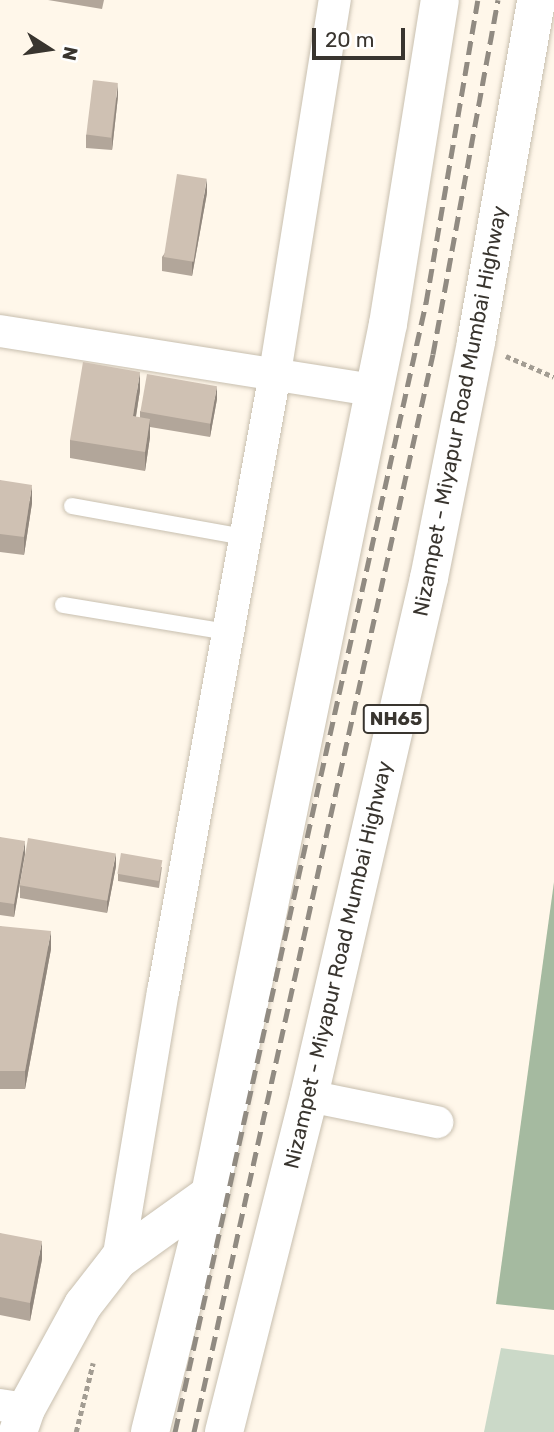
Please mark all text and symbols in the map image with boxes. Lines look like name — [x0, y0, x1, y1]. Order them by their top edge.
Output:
north arrow — [14, 14, 84, 84]
scale bar — [316, 14, 409, 58]
text: 20 m — [325, 27, 374, 52]
text: N — [57, 44, 83, 63]
street label: Nizampet - Miyapur Road Mumbai Highway — [408, 203, 512, 619]
road number: NH65 — [363, 704, 429, 734]
street label: Nizampet - Miyapur Road Mumbai Highway — [279, 758, 397, 1172]

